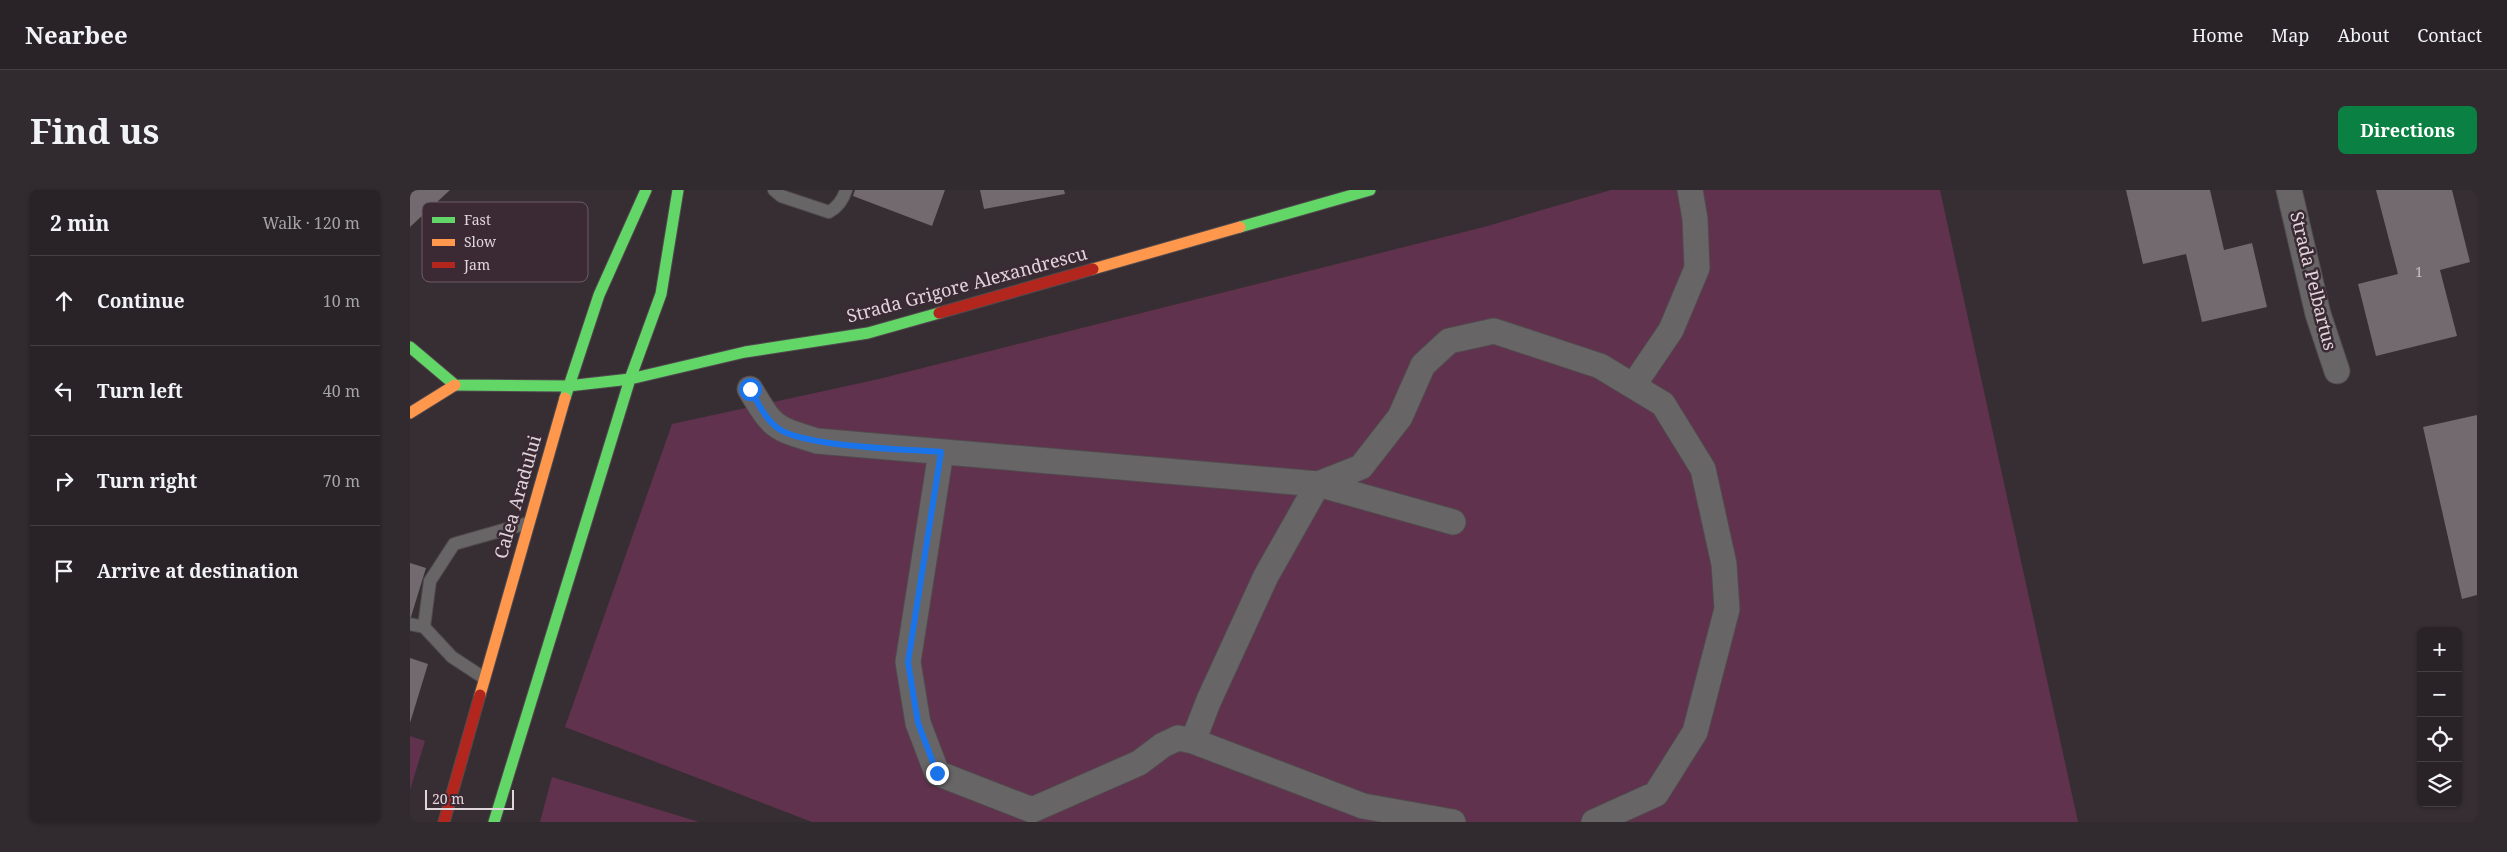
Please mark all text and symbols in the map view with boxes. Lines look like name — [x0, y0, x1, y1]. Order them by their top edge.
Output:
text: Nearbee — [25, 18, 128, 51]
text: Home — [2192, 23, 2243, 47]
text: Map — [2271, 23, 2309, 47]
text: About — [2337, 23, 2389, 47]
text: Contact — [2417, 23, 2482, 47]
button: Directions — [2338, 106, 2477, 154]
text: Find us — [30, 107, 159, 154]
legend — [422, 202, 588, 282]
text: 2 min — [50, 209, 109, 237]
street label: Strada Pelbartus — [2285, 209, 2343, 352]
text: Fast — [464, 210, 491, 229]
text: Walk · 120 m — [263, 212, 360, 234]
text: Slow — [464, 232, 497, 251]
street label: Strada Grigore Alexandrescu — [844, 240, 1090, 328]
text: Jam — [463, 255, 490, 274]
house number: 1 — [2415, 261, 2423, 281]
icon: ahead — [50, 287, 78, 315]
text: Continue — [97, 288, 185, 314]
text: 10 m — [323, 290, 360, 312]
icon: left — [50, 377, 78, 405]
text: Turn left — [97, 378, 183, 404]
route start — [739, 378, 762, 401]
text: 40 m — [323, 380, 360, 402]
street label: Calea Aradului — [488, 432, 546, 561]
icon: right — [50, 467, 78, 495]
text: Turn right — [97, 468, 197, 494]
text: 70 m — [323, 470, 360, 492]
icon: arrive — [50, 557, 78, 585]
text: Arrive at destination — [97, 558, 299, 584]
map controls — [2417, 627, 2462, 807]
button: + — [2417, 627, 2462, 672]
button: − — [2417, 672, 2462, 717]
button: locate — [2417, 717, 2462, 762]
route end — [926, 762, 949, 785]
button: layers — [2417, 762, 2462, 807]
scale bar — [425, 787, 514, 810]
text: 20 m — [432, 789, 465, 808]

